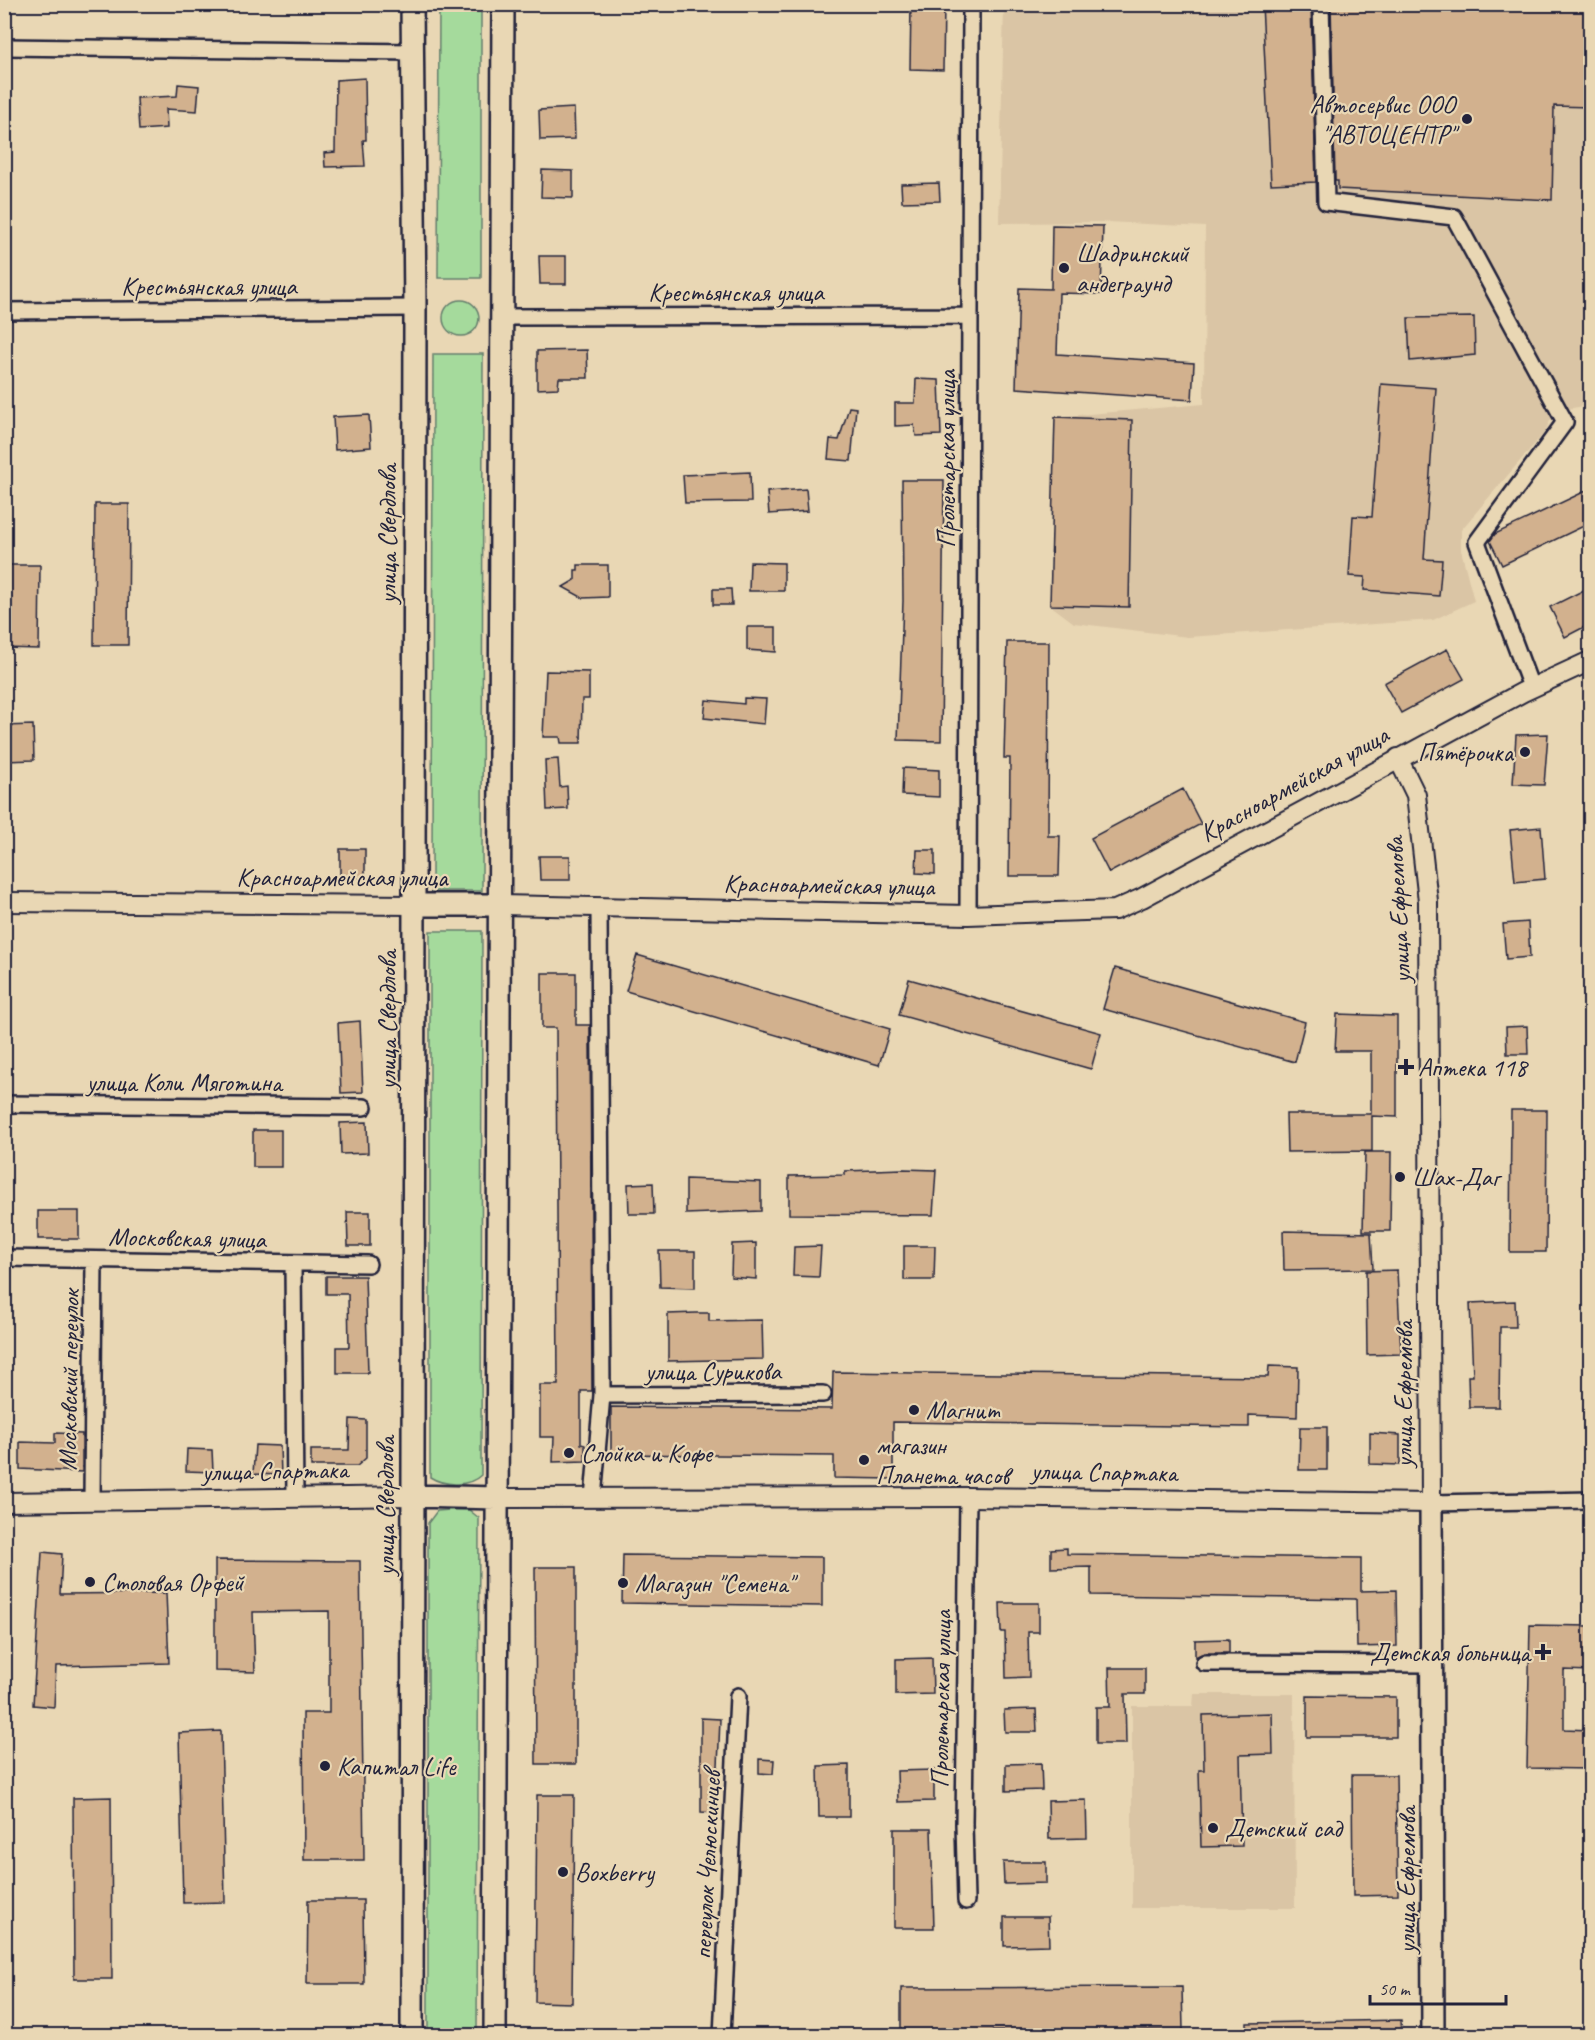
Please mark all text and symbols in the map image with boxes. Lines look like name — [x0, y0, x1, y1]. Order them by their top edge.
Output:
place label: Автосервис ООО "АВТОЦЕНТР" — [1310, 88, 1460, 151]
marker: Автосервис ООО "АВТОЦЕНТР" — [1460, 112, 1474, 126]
place label: Шадринский андеграунд — [1076, 237, 1191, 300]
marker: Шадринский андеграунд — [1057, 261, 1071, 275]
street label: Крестьянская улица — [121, 270, 298, 303]
street label: Крестьянская улица — [648, 276, 825, 309]
street label: Пролетарская улица — [930, 369, 963, 548]
street label: улица Свердлова — [371, 462, 404, 606]
street label: Красноармейская улица — [1194, 718, 1396, 850]
place label: Пятёрочка — [1418, 736, 1515, 769]
marker: Пятёрочка — [1518, 745, 1532, 759]
street label: улица Ефремова — [1378, 834, 1418, 986]
street label: Красноармейская улица — [237, 861, 449, 894]
street label: Красноармейская улица — [723, 867, 936, 903]
street label: улица Свердлова — [371, 948, 404, 1092]
place label: Аптека 118 — [1418, 1051, 1529, 1084]
marker: Аптека 118 — [1399, 1060, 1413, 1074]
street label: улица Коли Мяготина — [84, 1066, 284, 1099]
place label: Шах-Даг — [1412, 1161, 1503, 1194]
marker: Шах-Даг — [1393, 1170, 1407, 1184]
street label: Московская улица — [108, 1220, 268, 1256]
street label: Московский переулок — [51, 1287, 87, 1471]
street label: улица Ефремова — [1387, 1318, 1420, 1469]
street label: улица Сурикова — [643, 1355, 783, 1388]
place label: Магнит — [926, 1394, 1001, 1427]
marker: Магнит — [907, 1403, 921, 1417]
place label: магазин Планета часов — [876, 1429, 1014, 1492]
street label: улица Свердлова — [369, 1434, 402, 1578]
place label: Слойка и Кофе — [581, 1437, 715, 1470]
marker: Слойка и Кофе — [562, 1446, 576, 1460]
street label: улица Спартака — [200, 1453, 351, 1489]
marker: магазин Планета часов — [857, 1453, 871, 1467]
street label: улица Спартака — [1029, 1454, 1180, 1490]
place label: Столовая Орфей — [102, 1566, 246, 1599]
place label: Магазин "Семена" — [635, 1567, 798, 1600]
marker: Столовая Орфей — [83, 1575, 97, 1589]
marker: Магазин "Семена" — [616, 1576, 630, 1590]
street label: Пролетарская улица — [923, 1608, 959, 1788]
place label: Детская больница — [1370, 1636, 1532, 1669]
marker: Детская больница — [1534, 1643, 1552, 1661]
place label: Капитал Life — [337, 1750, 457, 1783]
marker: Капитал Life — [318, 1759, 332, 1773]
street label: переулок Челюскинцев — [686, 1764, 729, 1960]
street label: улица Ефремова — [1390, 1804, 1423, 1955]
place label: Детский сад — [1225, 1812, 1344, 1845]
marker: Детский сад — [1206, 1821, 1220, 1835]
place label: Boxberry — [575, 1856, 656, 1889]
marker: Boxberry — [556, 1865, 570, 1879]
scale bar — [1370, 1968, 1506, 2006]
text: 50 m — [1379, 1978, 1412, 2000]

